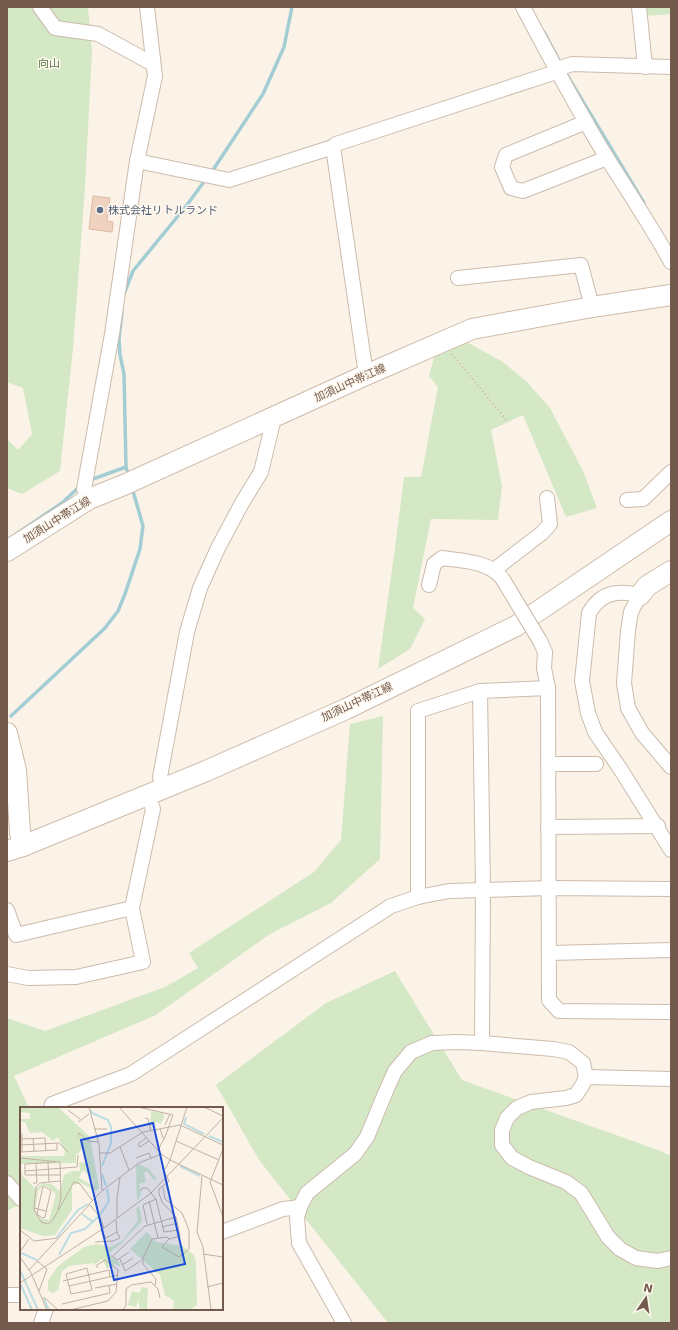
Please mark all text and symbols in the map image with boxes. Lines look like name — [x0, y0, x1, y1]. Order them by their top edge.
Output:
park label: 向山 — [38, 57, 60, 70]
place label: 株式会社リトルランド — [108, 204, 218, 217]
marker: 株式会社リトルランド — [95, 205, 105, 215]
street label: 加須山中帯江線 — [312, 361, 388, 405]
street label: 加須山中帯江線 — [21, 494, 93, 546]
street label: 加須山中帯江線 — [319, 680, 395, 724]
inset map — [20, 1107, 223, 1310]
north arrow — [626, 1278, 666, 1318]
text: N — [642, 1281, 654, 1296]

